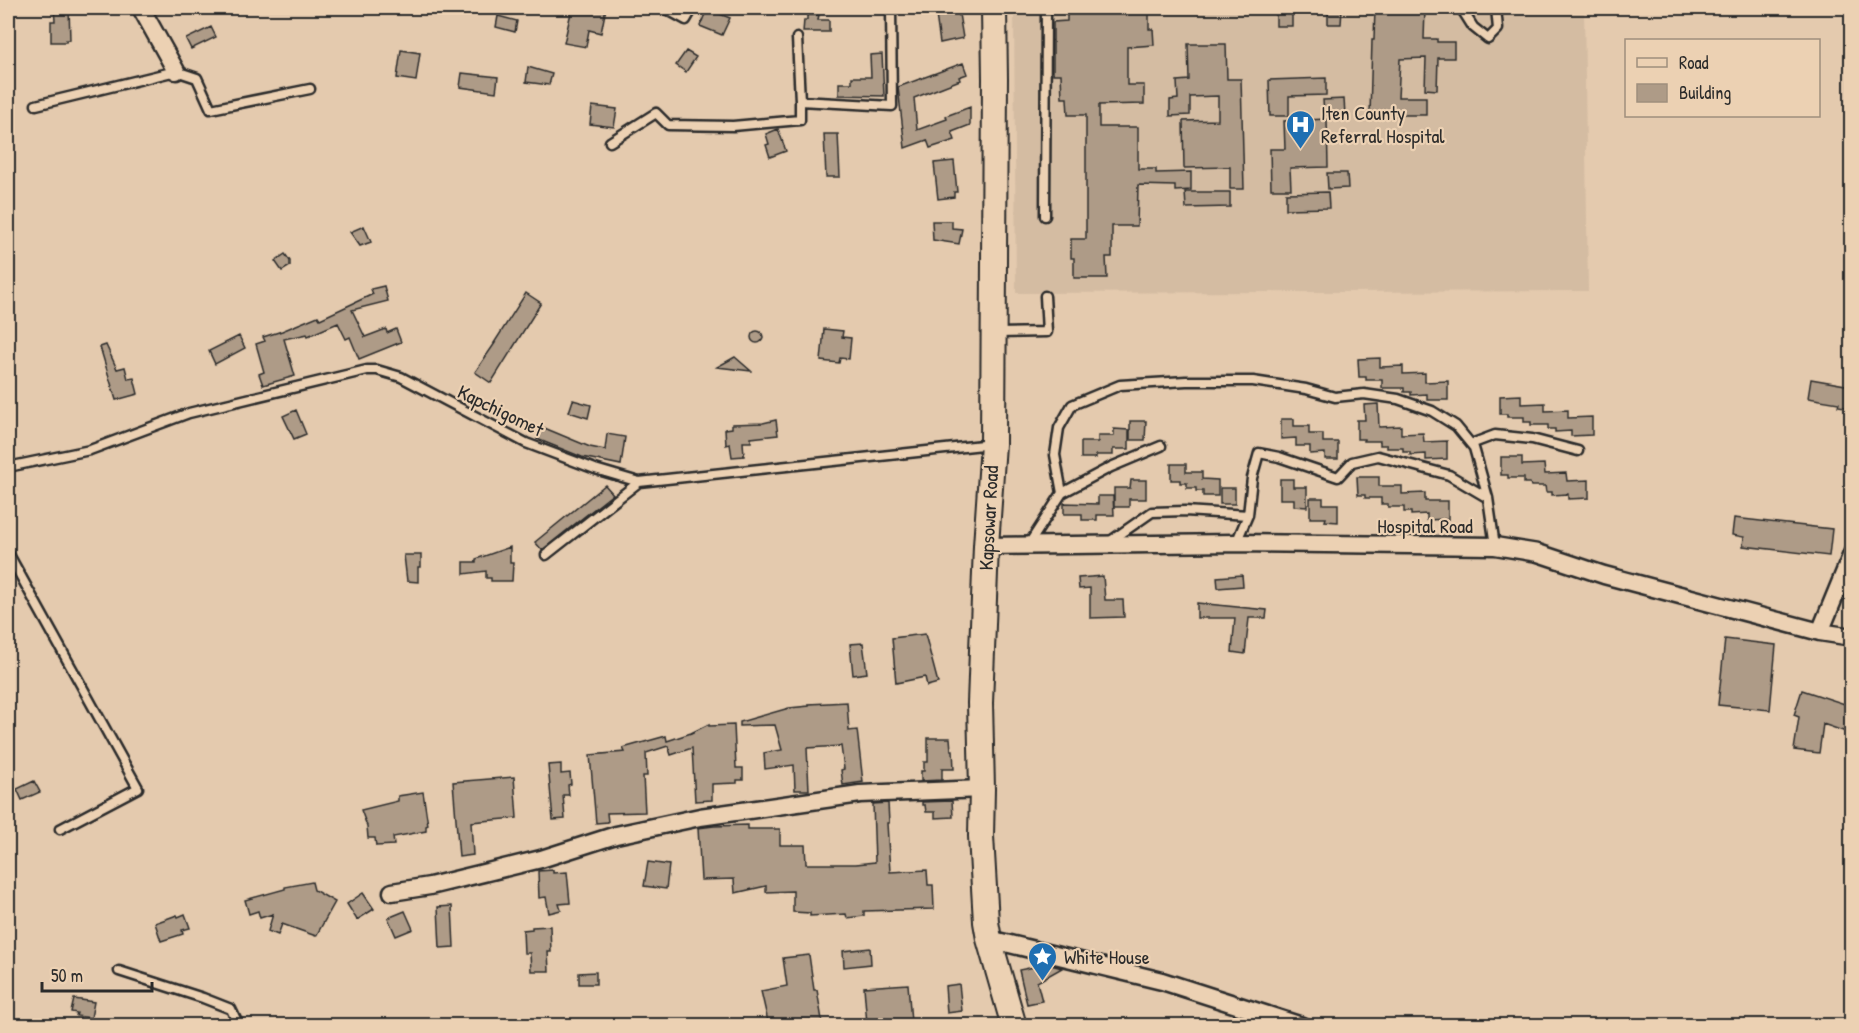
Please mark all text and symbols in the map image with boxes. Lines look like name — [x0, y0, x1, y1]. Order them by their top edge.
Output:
legend — [1625, 39, 1820, 117]
text: Road — [1679, 50, 1709, 75]
text: Building — [1679, 80, 1731, 105]
place label: Iten County Referral Hospital — [1321, 99, 1445, 149]
hospital icon: Iten County Referral Hospital — [1284, 108, 1316, 150]
street label: Kapchigomet — [453, 378, 550, 443]
street label: Kapsowar Road — [972, 465, 1004, 571]
street label: Hospital Road — [1377, 512, 1473, 539]
place icon: White House — [1027, 940, 1059, 982]
place label: White House — [1064, 943, 1150, 970]
scale bar — [42, 955, 152, 993]
text: 50 m — [51, 963, 83, 988]

